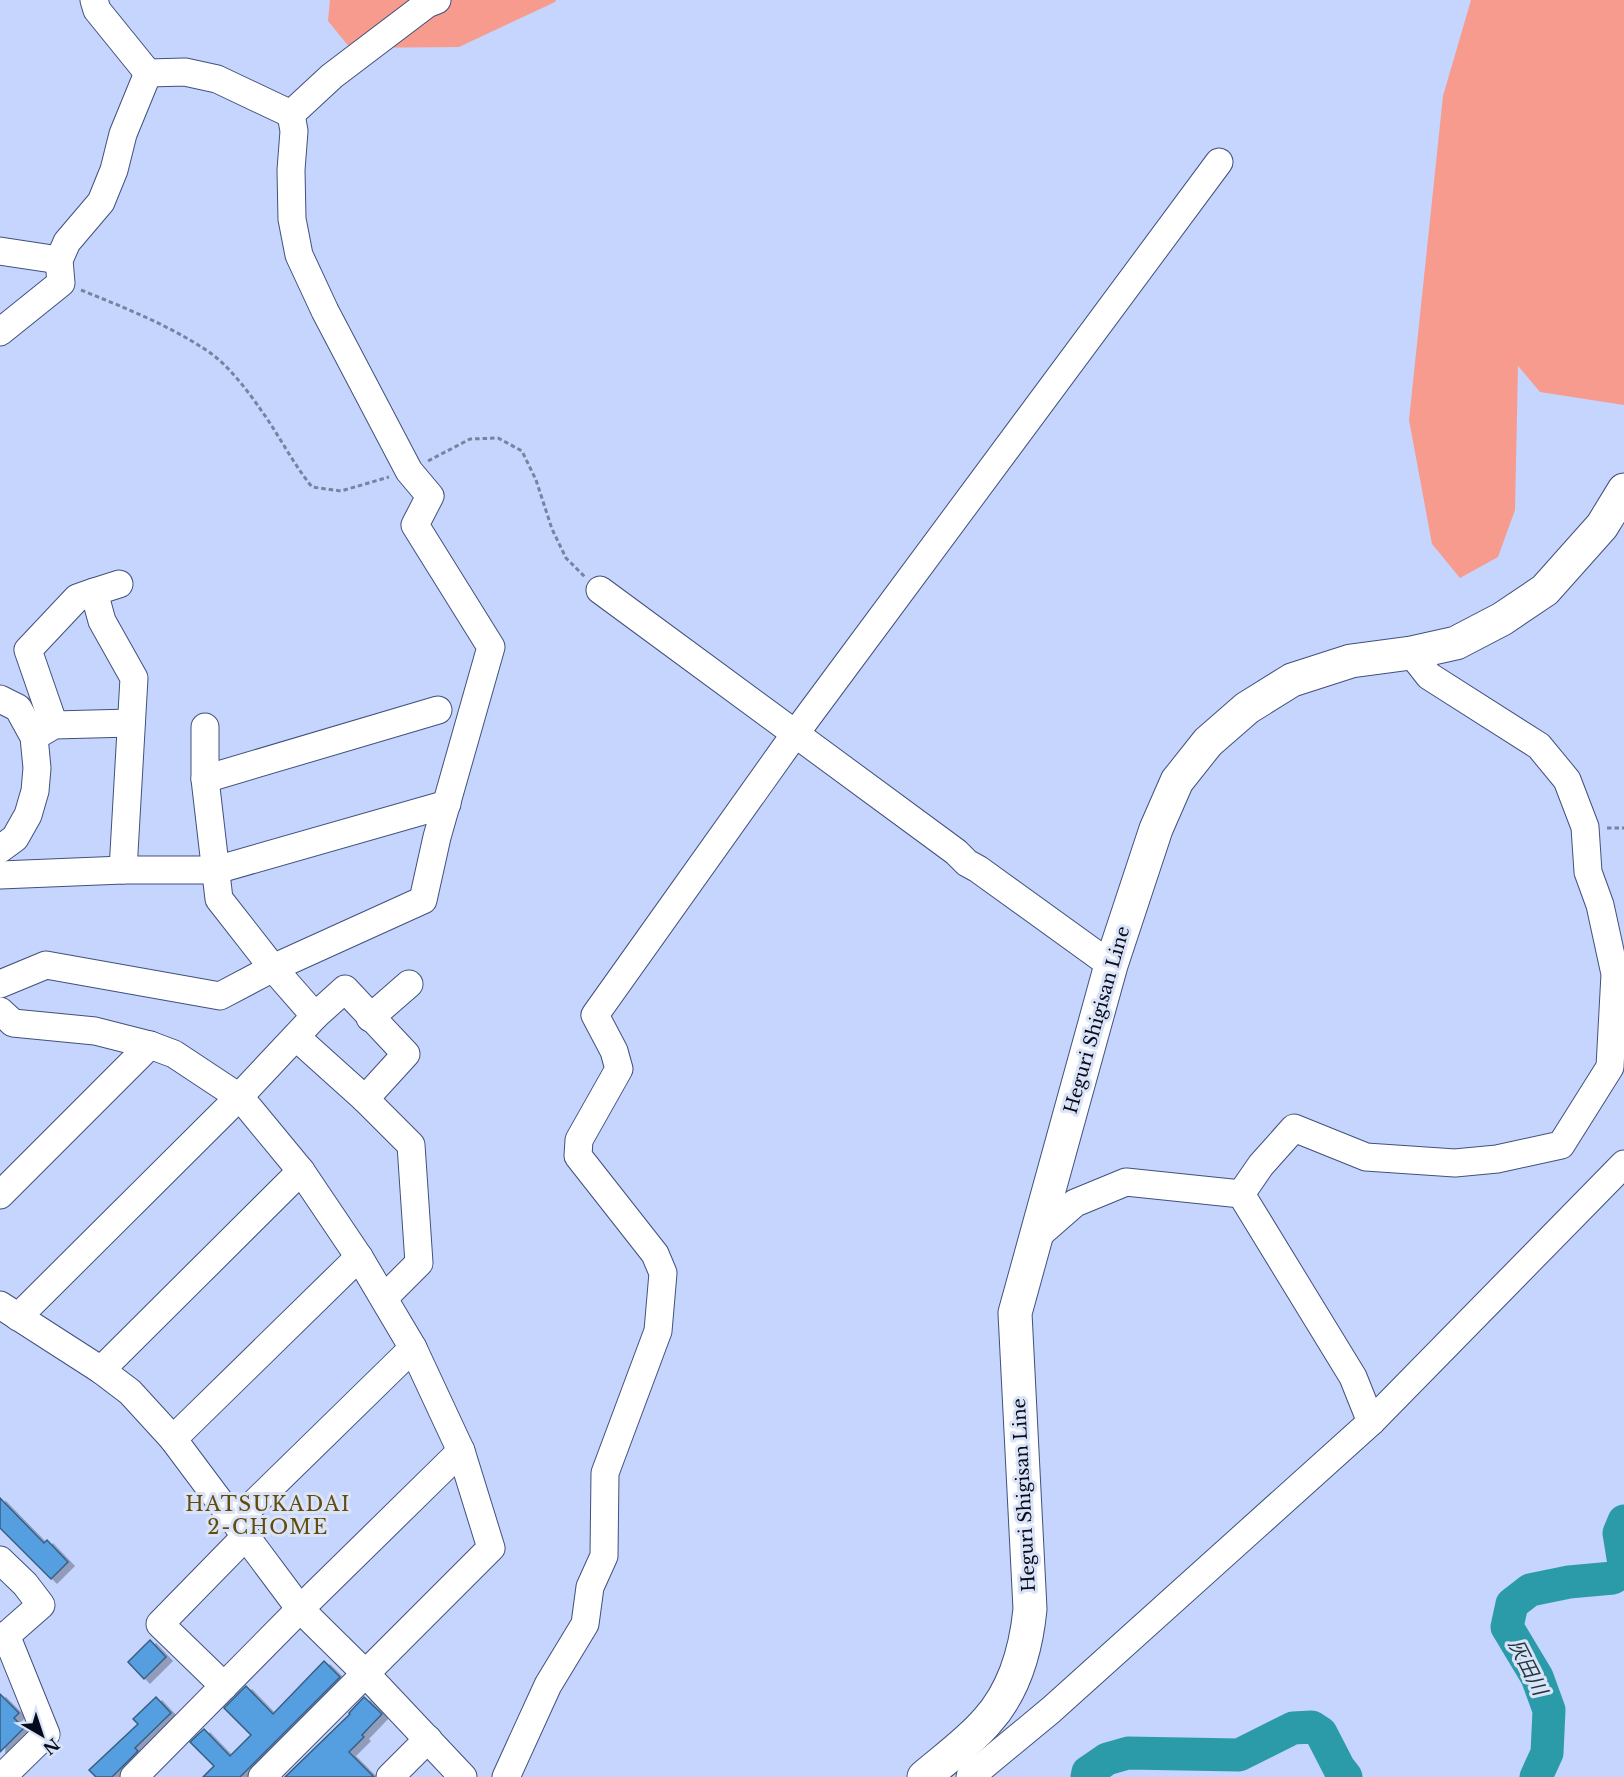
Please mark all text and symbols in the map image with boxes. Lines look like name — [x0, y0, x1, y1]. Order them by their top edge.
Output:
street label: Heguri Shigisan Line — [1060, 924, 1134, 1116]
street label: Heguri Shigisan Line — [1008, 1398, 1040, 1592]
district label: HATSUKADAI 2-CHOME — [185, 1492, 351, 1539]
water label: 灰田川 — [1504, 1635, 1553, 1701]
north arrow — [12, 1705, 72, 1765]
text: N — [39, 1734, 64, 1759]

